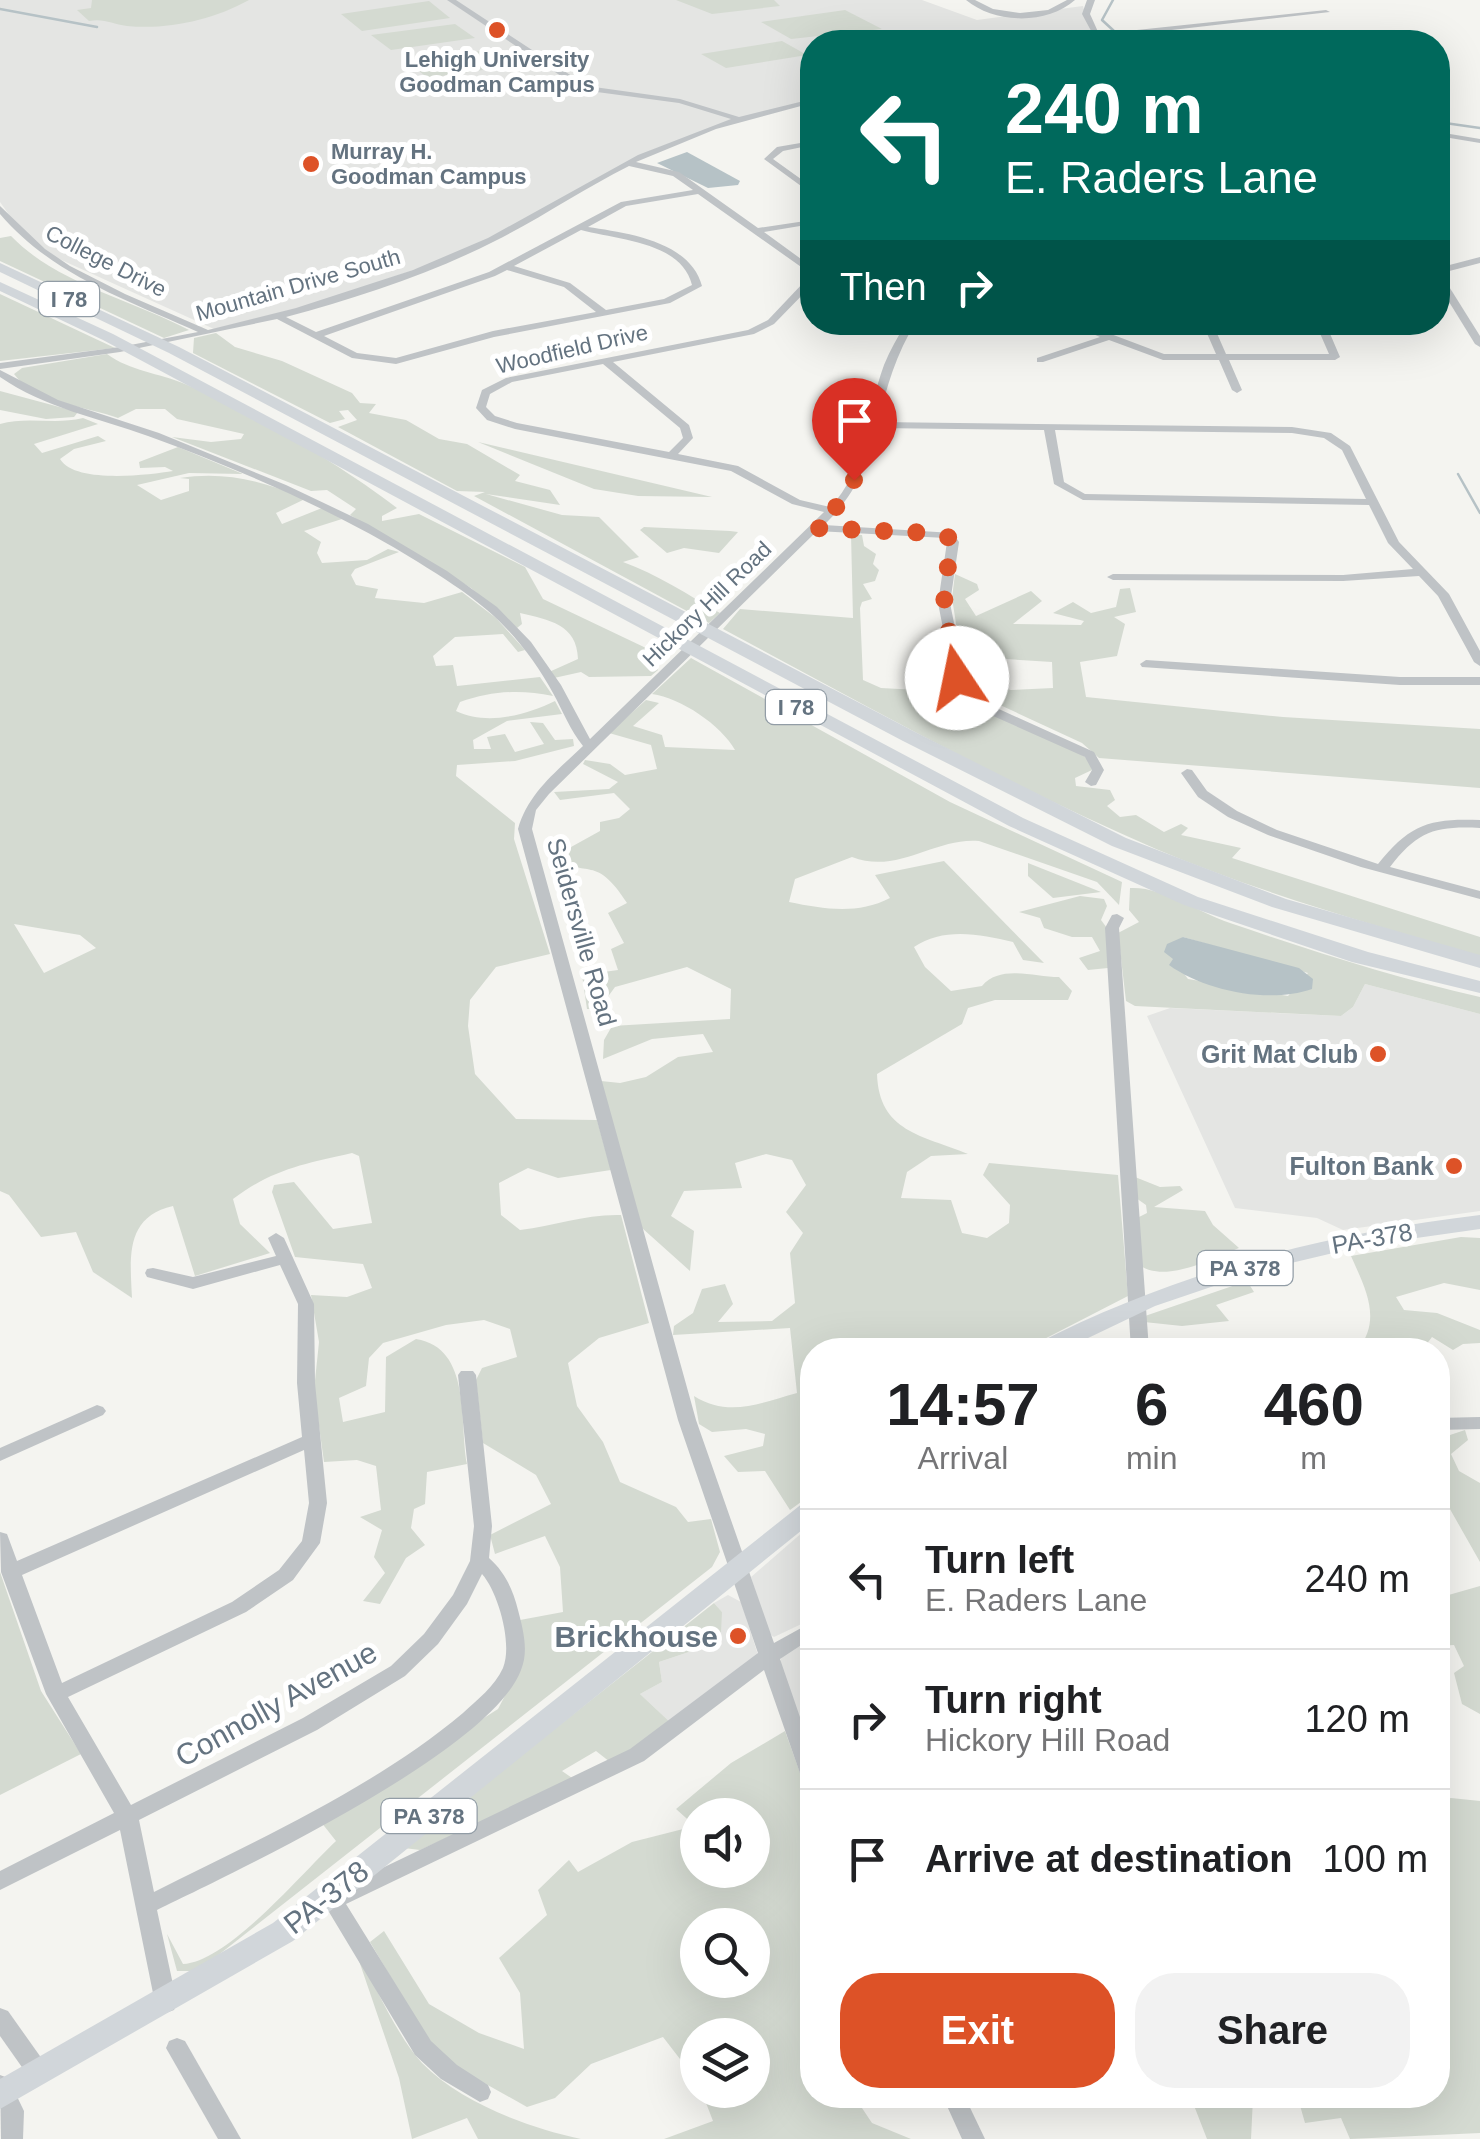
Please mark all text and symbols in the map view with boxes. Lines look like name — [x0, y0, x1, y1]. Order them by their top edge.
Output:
marker: Lehigh University Goodman Campus — [486, 19, 508, 41]
place label: Lehigh University Goodman Campus — [399, 47, 595, 97]
icon: left — [840, 70, 970, 200]
text: 240 m — [1005, 70, 1203, 148]
place label: Murray H. Goodman Campus — [331, 139, 527, 189]
text: E. Raders Lane — [1005, 152, 1318, 203]
marker: Murray H. Goodman Campus — [300, 153, 322, 175]
street label: College Drive — [41, 220, 171, 302]
street label: Mountain Drive South — [193, 244, 403, 326]
icon: right — [947, 260, 1002, 315]
text: Then — [840, 266, 927, 308]
road number: I 78 — [39, 282, 99, 316]
street label: Woodfield Drive — [494, 319, 650, 379]
pin — [812, 378, 897, 481]
icon: arrive — [827, 393, 882, 448]
street label: Hickory Hill Road — [638, 536, 776, 672]
position arrow — [905, 626, 1009, 730]
road number: I 78 — [766, 690, 826, 724]
street label: Seidersville Road — [542, 835, 622, 1029]
place label: Grit Mat Club — [1201, 1040, 1358, 1068]
marker: Grit Mat Club — [1367, 1043, 1389, 1065]
place label: Fulton Bank — [1290, 1152, 1434, 1180]
marker: Fulton Bank — [1443, 1155, 1465, 1177]
street label: PA-378 — [1329, 1217, 1415, 1259]
road number: PA 378 — [1198, 1251, 1292, 1285]
text: 14:57 — [886, 1371, 1040, 1438]
text: 6 — [1135, 1371, 1168, 1438]
text: 460 — [1264, 1371, 1364, 1438]
text: Arrival — [918, 1440, 1008, 1476]
text: min — [1126, 1440, 1177, 1476]
text: m — [1300, 1440, 1327, 1476]
text: Turn left — [925, 1539, 1074, 1581]
icon: left — [840, 1552, 895, 1607]
text: 240 m — [1304, 1558, 1410, 1600]
text: E. Raders Lane — [925, 1582, 1147, 1618]
place label: Brickhouse — [555, 1620, 718, 1653]
marker: Brickhouse — [727, 1625, 749, 1647]
street label: Connolly Avenue — [170, 1635, 382, 1773]
text: Turn right — [925, 1679, 1102, 1721]
icon: right — [840, 1692, 895, 1747]
text: 120 m — [1304, 1698, 1410, 1740]
text: Hickory Hill Road — [925, 1722, 1170, 1758]
map controls — [680, 1798, 770, 2108]
button: sound — [680, 1798, 770, 1888]
road number: PA 378 — [382, 1799, 476, 1833]
icon: arrive — [840, 1832, 895, 1887]
text: Arrive at destination — [925, 1838, 1292, 1880]
text: 100 m — [1322, 1838, 1428, 1880]
street label: PA-378 — [277, 1854, 375, 1940]
button: search — [680, 1908, 770, 1998]
button: Exit — [840, 1973, 1115, 2088]
button: Share — [1135, 1973, 1410, 2088]
button: layers — [680, 2018, 770, 2108]

